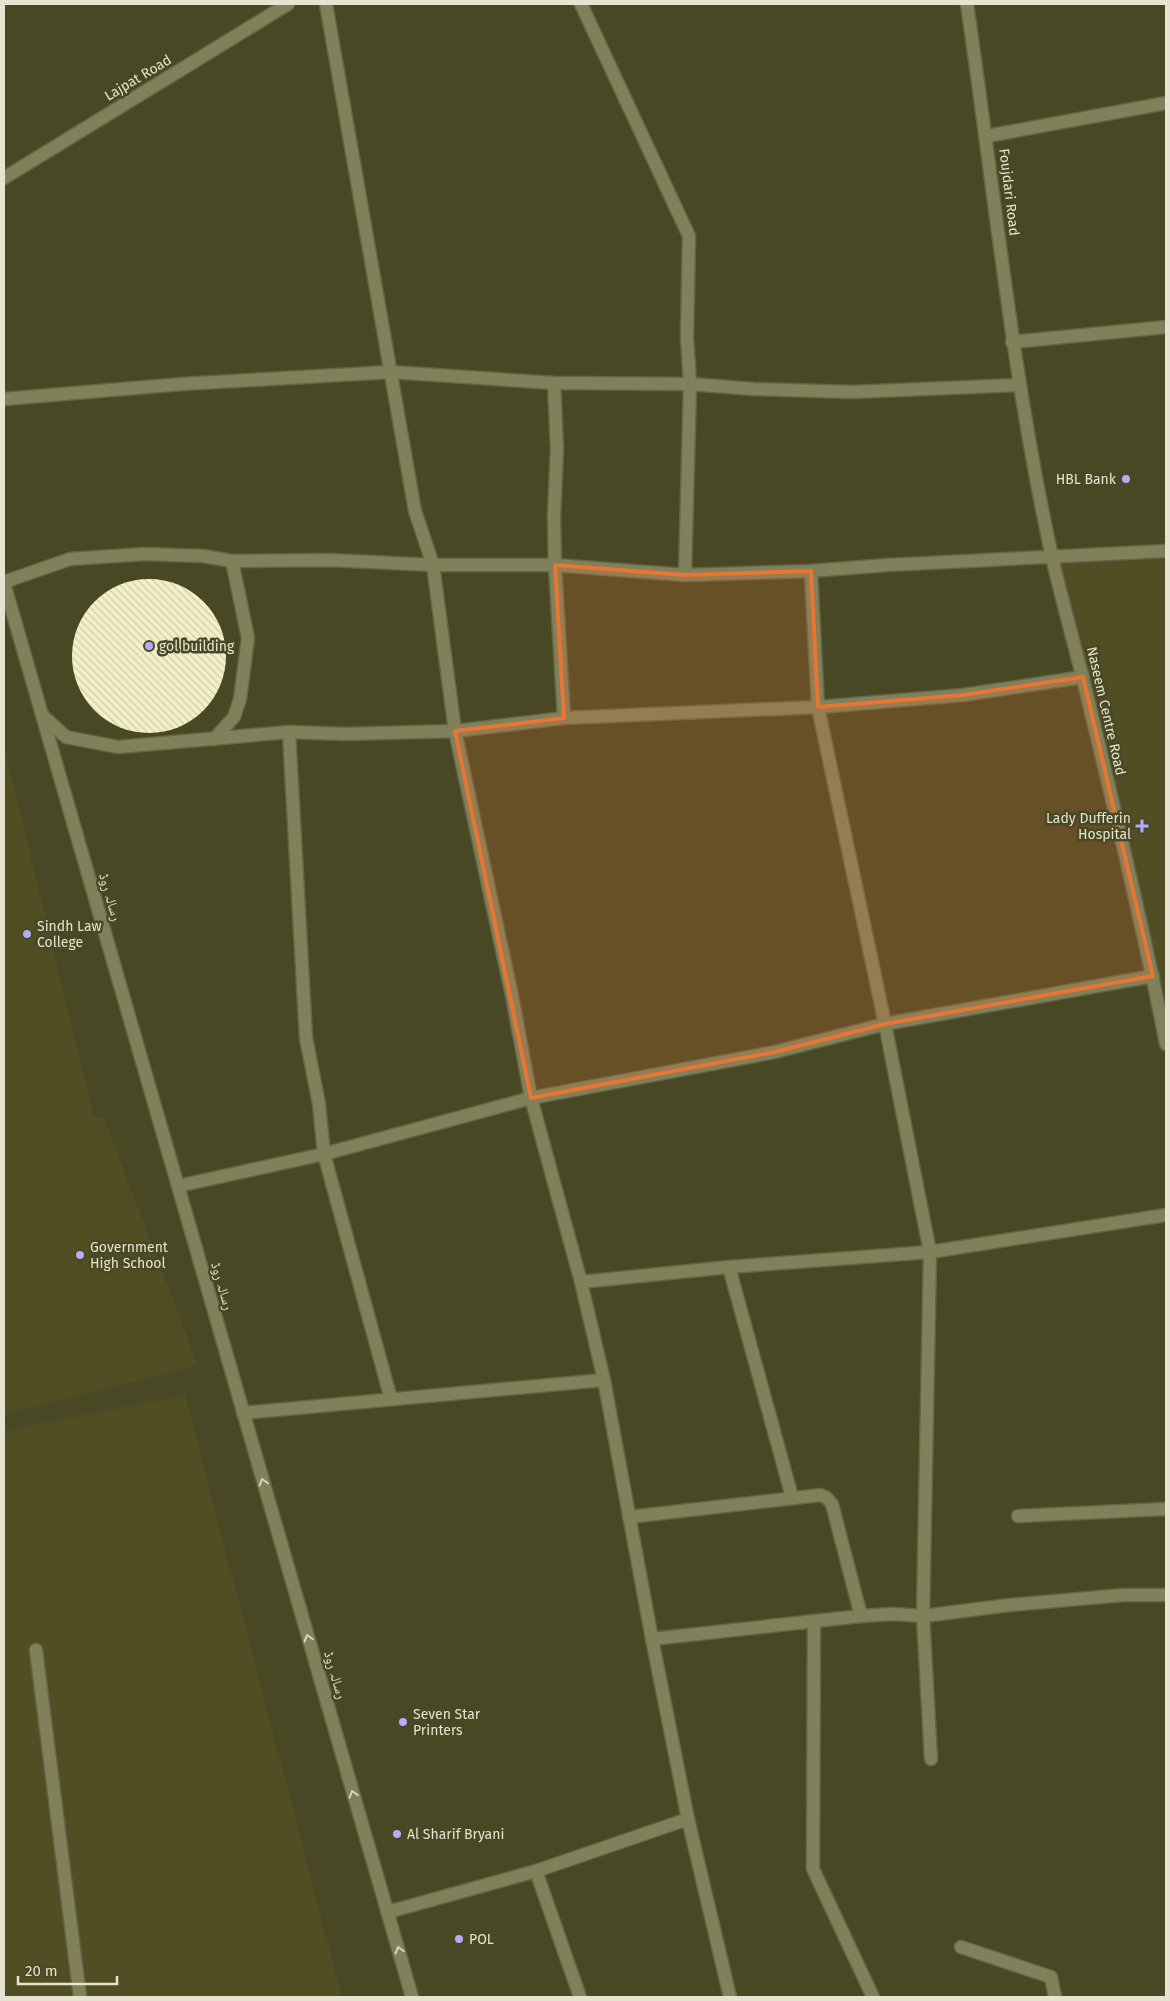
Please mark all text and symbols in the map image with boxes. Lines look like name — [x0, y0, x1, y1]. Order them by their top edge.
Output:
street label: Lajpat Road — [101, 51, 175, 105]
street label: Foujdari Road — [995, 147, 1023, 237]
place label: HBL Bank — [1056, 471, 1117, 488]
marker: HBL Bank — [1120, 473, 1132, 485]
place label: gol building — [159, 638, 235, 655]
marker: gol building — [143, 640, 155, 652]
street label: Naseem Centre Road — [1083, 645, 1129, 777]
place label: Lady Dufferin Hospital — [1046, 810, 1131, 843]
marker: Lady Dufferin Hospital — [1135, 819, 1149, 833]
street label: رسالہ روڈ — [95, 871, 125, 923]
place label: Sindh Law College — [37, 918, 101, 951]
marker: Sindh Law College — [21, 928, 33, 940]
place label: Government High School — [90, 1239, 169, 1272]
marker: Government High School — [74, 1249, 86, 1261]
street label: رسالہ روڈ — [207, 1260, 237, 1312]
one-way arrow — [259, 1478, 269, 1487]
one-way arrow — [304, 1635, 314, 1643]
street label: رسالہ روڈ — [320, 1649, 350, 1701]
place label: Seven Star Printers — [413, 1706, 481, 1739]
marker: Seven Star Printers — [397, 1716, 409, 1728]
one-way arrow — [349, 1791, 359, 1799]
place label: Al Sharif Bryani — [407, 1826, 504, 1843]
marker: Al Sharif Bryani — [391, 1828, 403, 1840]
place label: POL — [469, 1931, 494, 1948]
marker: POL — [453, 1933, 465, 1945]
one-way arrow — [394, 1947, 404, 1955]
scale bar — [18, 1954, 116, 1986]
text: 20 m — [25, 1962, 58, 1980]

